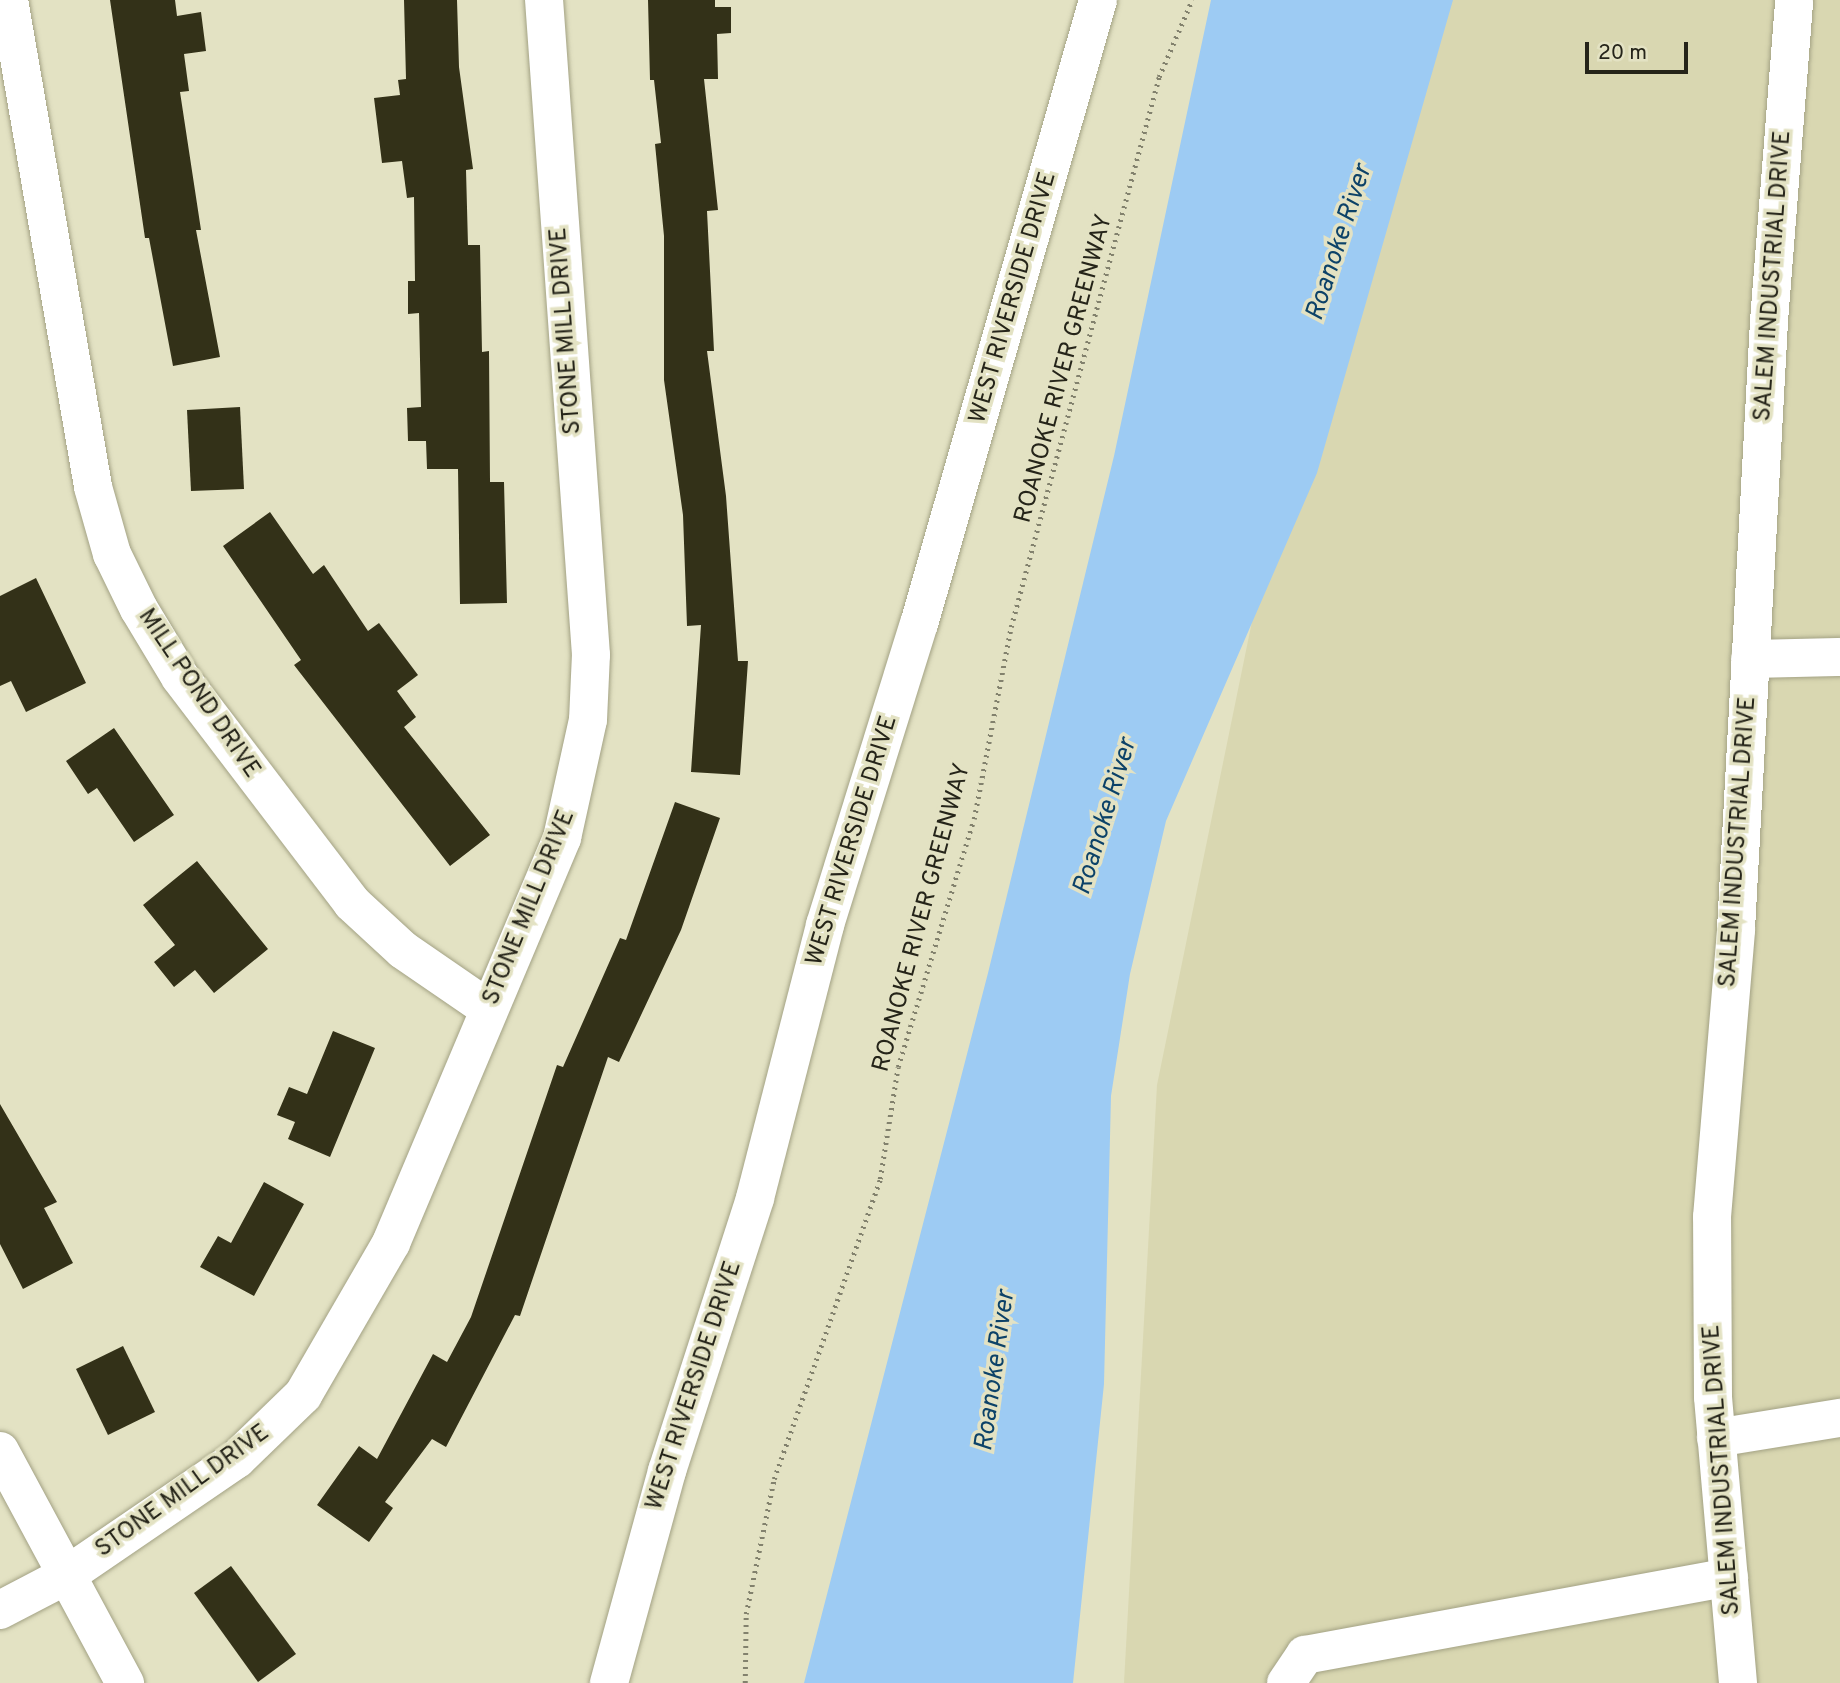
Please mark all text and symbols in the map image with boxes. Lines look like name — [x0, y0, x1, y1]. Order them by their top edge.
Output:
scale bar — [1588, 28, 1691, 72]
text: 20 m — [1598, 40, 1647, 67]
street label: SALEM INDUSTRIAL DRIVE — [1749, 129, 1799, 423]
water label: Roanoke River — [1300, 161, 1380, 325]
street label: WEST RIVERSIDE DRIVE — [964, 169, 1064, 427]
street label: ROANOKE RIVER GREENWAY — [1010, 212, 1120, 526]
street label: STONE MILL DRIVE — [545, 226, 589, 436]
street label: MILL POND DRIVE — [131, 604, 265, 784]
street label: SALEM INDUSTRIAL DRIVE — [1714, 695, 1764, 989]
street label: WEST RIVERSIDE DRIVE — [801, 712, 905, 970]
water label: Roanoke River — [1067, 735, 1145, 899]
street label: ROANOKE RIVER GREENWAY — [868, 761, 978, 1075]
street label: STONE MILL DRIVE — [478, 806, 582, 1010]
street label: WEST RIVERSIDE DRIVE — [641, 1257, 749, 1515]
water label: Roanoke River — [969, 1289, 1023, 1453]
street label: SALEM INDUSTRIAL DRIVE — [1698, 1323, 1748, 1617]
street label: STONE MILL DRIVE — [90, 1419, 276, 1565]

